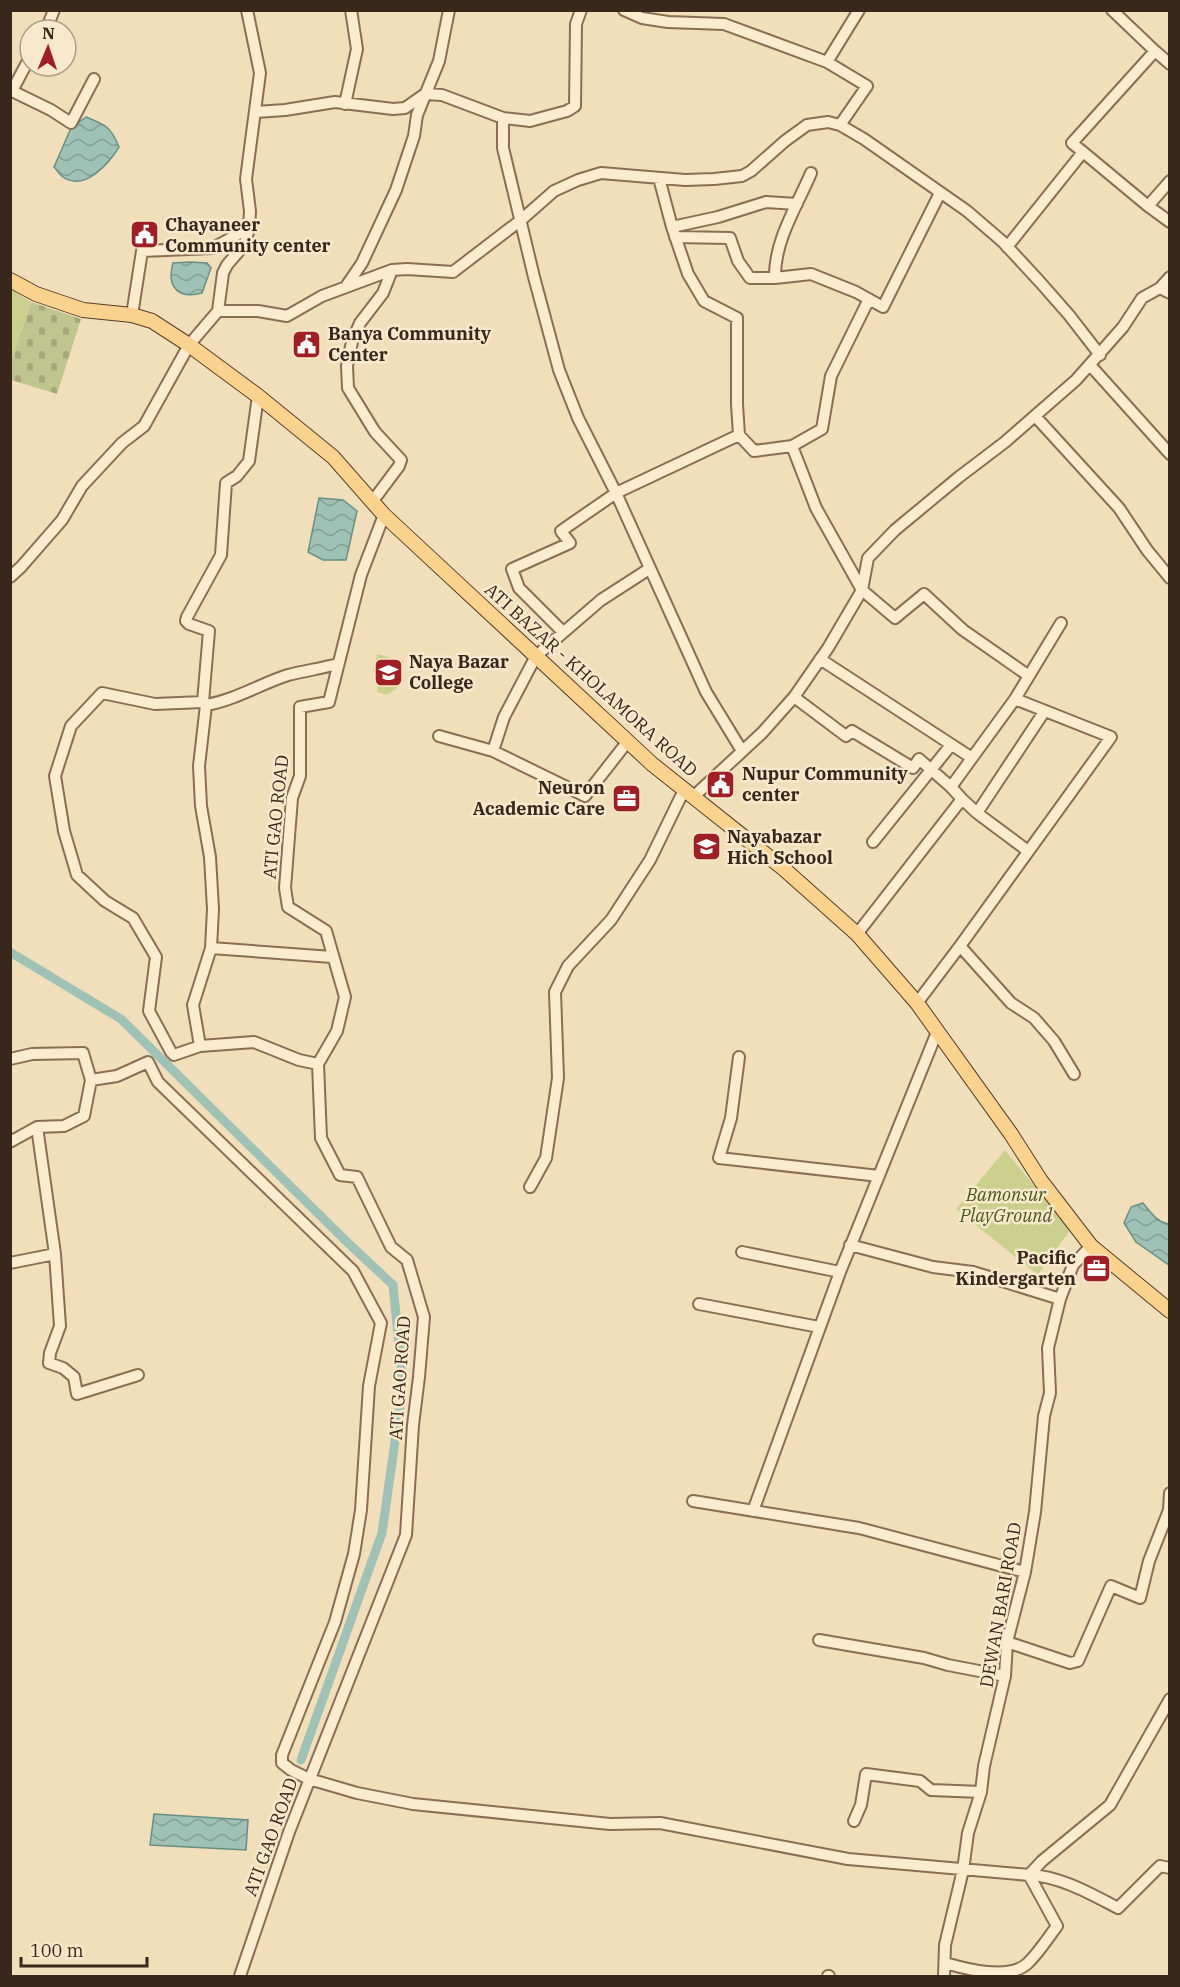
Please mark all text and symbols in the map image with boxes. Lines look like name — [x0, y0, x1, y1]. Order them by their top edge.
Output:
north arrow — [18, 18, 78, 78]
text: N — [42, 23, 55, 43]
place label: Chayaneer Community center — [165, 213, 331, 257]
public building icon: Chayaneer Community center — [128, 219, 160, 251]
place label: Banya Community Center — [328, 322, 492, 366]
public building icon: Banya Community Center — [291, 328, 323, 360]
street label: ATI BAZAR - KHOLAMORA ROAD — [480, 578, 703, 781]
place label: Naya Bazar College — [409, 650, 509, 694]
school or university icon: Naya Bazar College — [372, 656, 404, 688]
street label: ATI GAO ROAD — [258, 754, 293, 880]
place label: Nupur Community center — [742, 762, 909, 806]
public building icon: Nupur Community center — [705, 768, 737, 800]
place label: Neuron Academic Care — [473, 776, 605, 820]
office icon: Neuron Academic Care — [610, 782, 642, 814]
place label: Nayabazar Hich School — [727, 825, 833, 869]
school or university icon: Nayabazar Hich School — [690, 831, 722, 863]
park label: Bamonsur PlayGround — [959, 1183, 1053, 1227]
place label: Pacific Kindergarten — [955, 1246, 1076, 1290]
office icon: Pacific Kindergarten — [1081, 1252, 1113, 1284]
street label: ATI GAO ROAD — [384, 1315, 415, 1441]
street label: DEWAN BARI ROAD — [975, 1520, 1026, 1689]
street label: ATI GAO ROAD — [238, 1774, 303, 1899]
scale bar — [21, 1930, 147, 1968]
text: 100 m — [30, 1939, 84, 1962]

